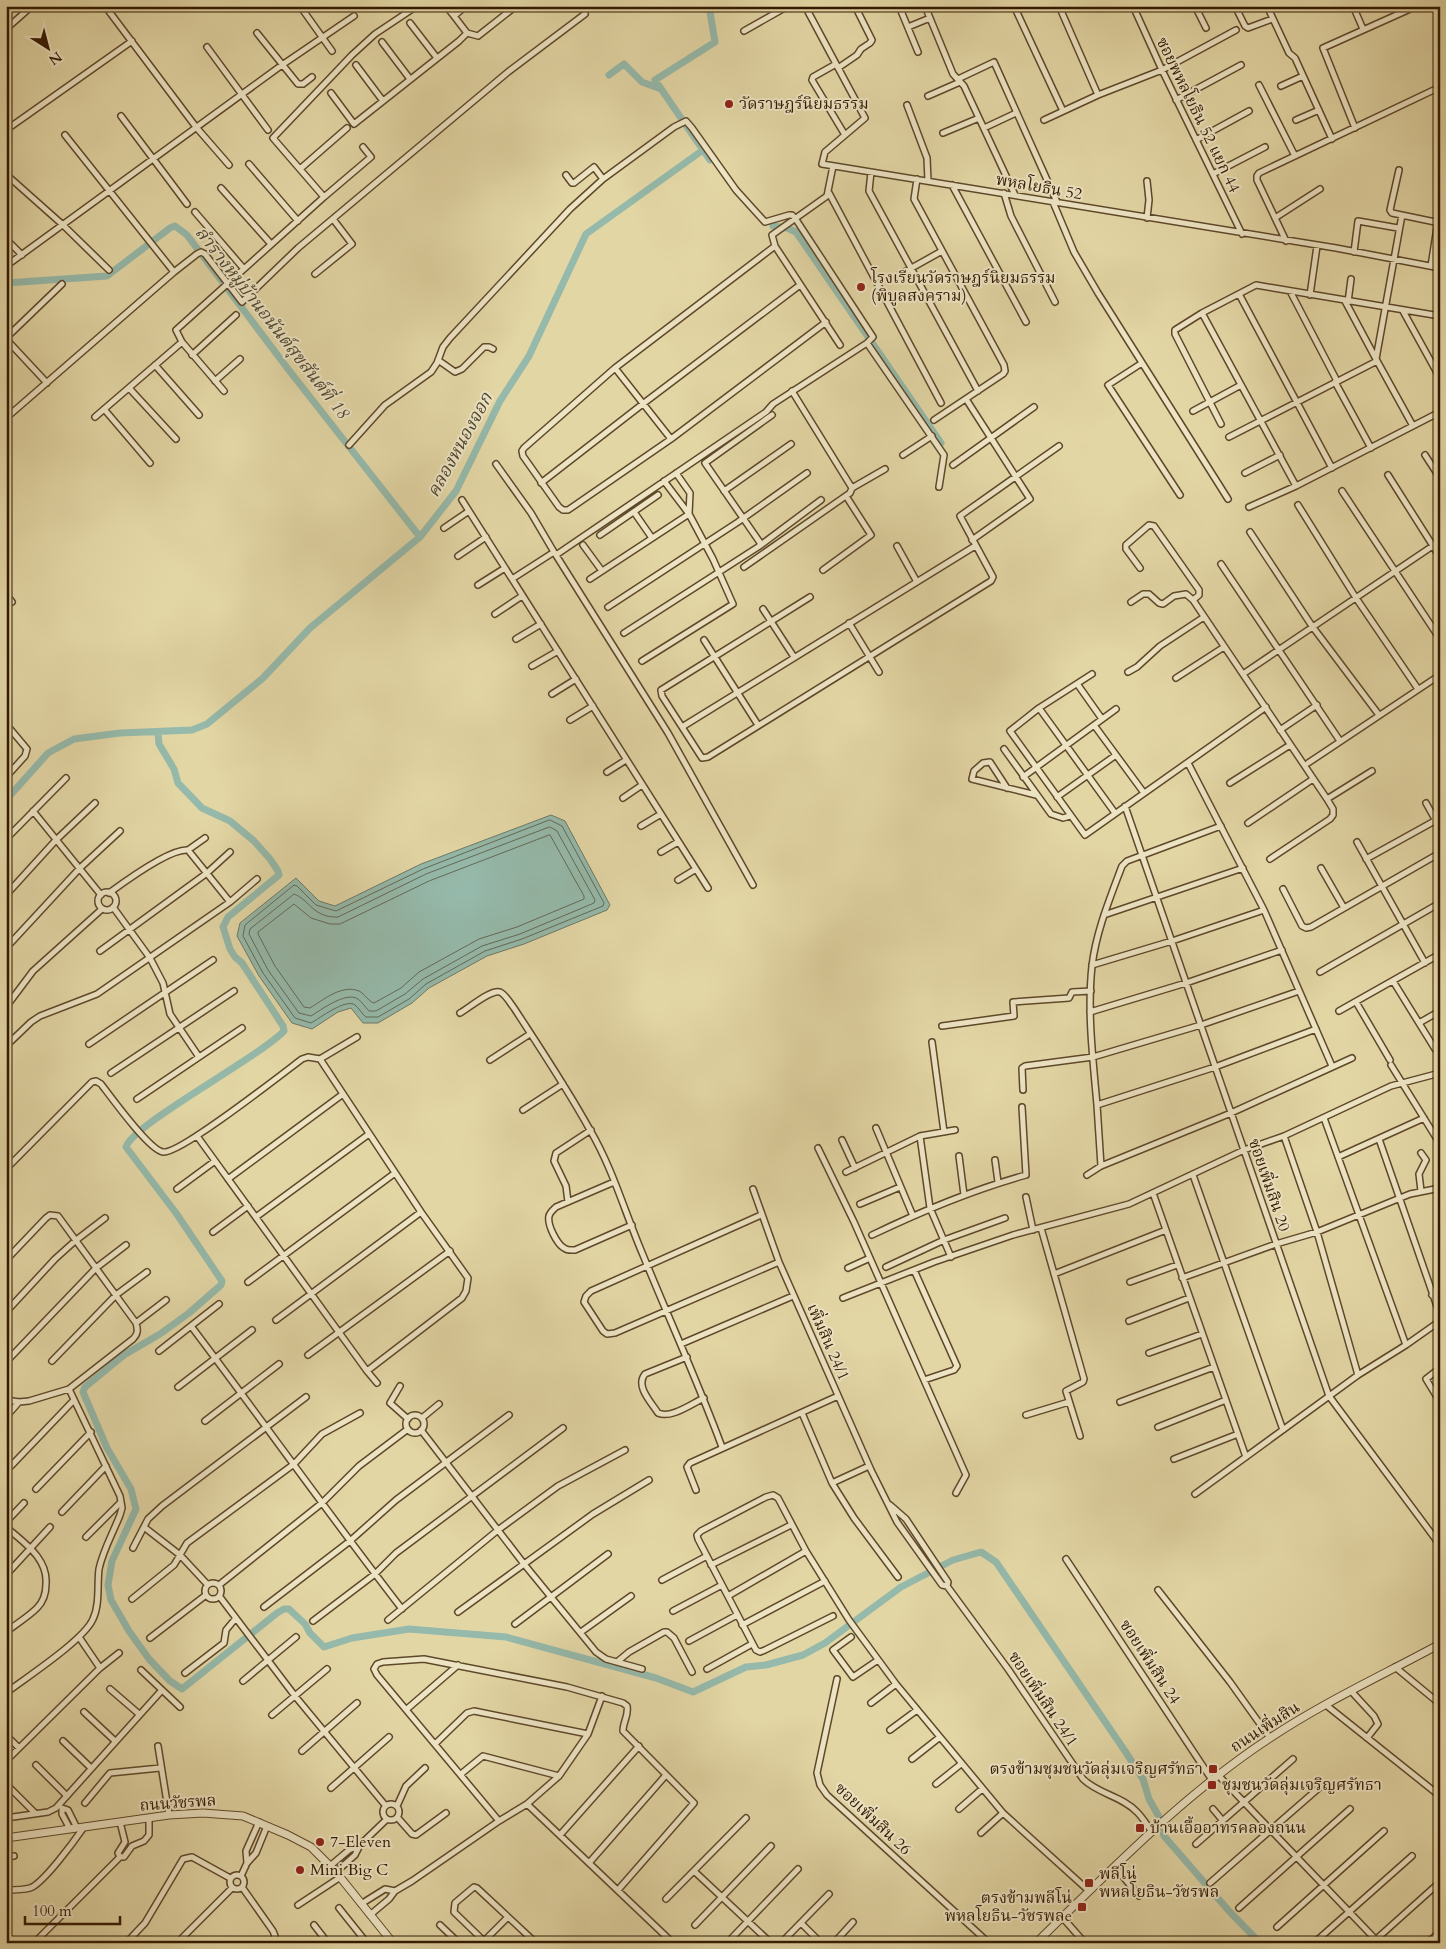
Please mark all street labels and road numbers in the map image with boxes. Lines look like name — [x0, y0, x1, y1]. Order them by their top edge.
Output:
street label: ซอยพหลโยธิน 52 แยก 44 — [1151, 34, 1245, 196]
street label: พหลโยธิน 52 — [994, 169, 1084, 205]
street label: ซอยเพิ่มสิน 20 — [1243, 1135, 1296, 1234]
street label: เพิ่มสิน 24/1 — [801, 1300, 855, 1384]
street label: ซอยเพิ่มสิน 24 — [1114, 1615, 1186, 1709]
street label: ซอยเพิ่มสิน 24/1 — [1003, 1647, 1084, 1751]
street label: ถนนเพิ่มสิน — [1226, 1696, 1304, 1758]
street label: ซอยเพิ่มสิน 26 — [830, 1777, 916, 1860]
street label: ถนนวัชรพล — [139, 1789, 217, 1817]

